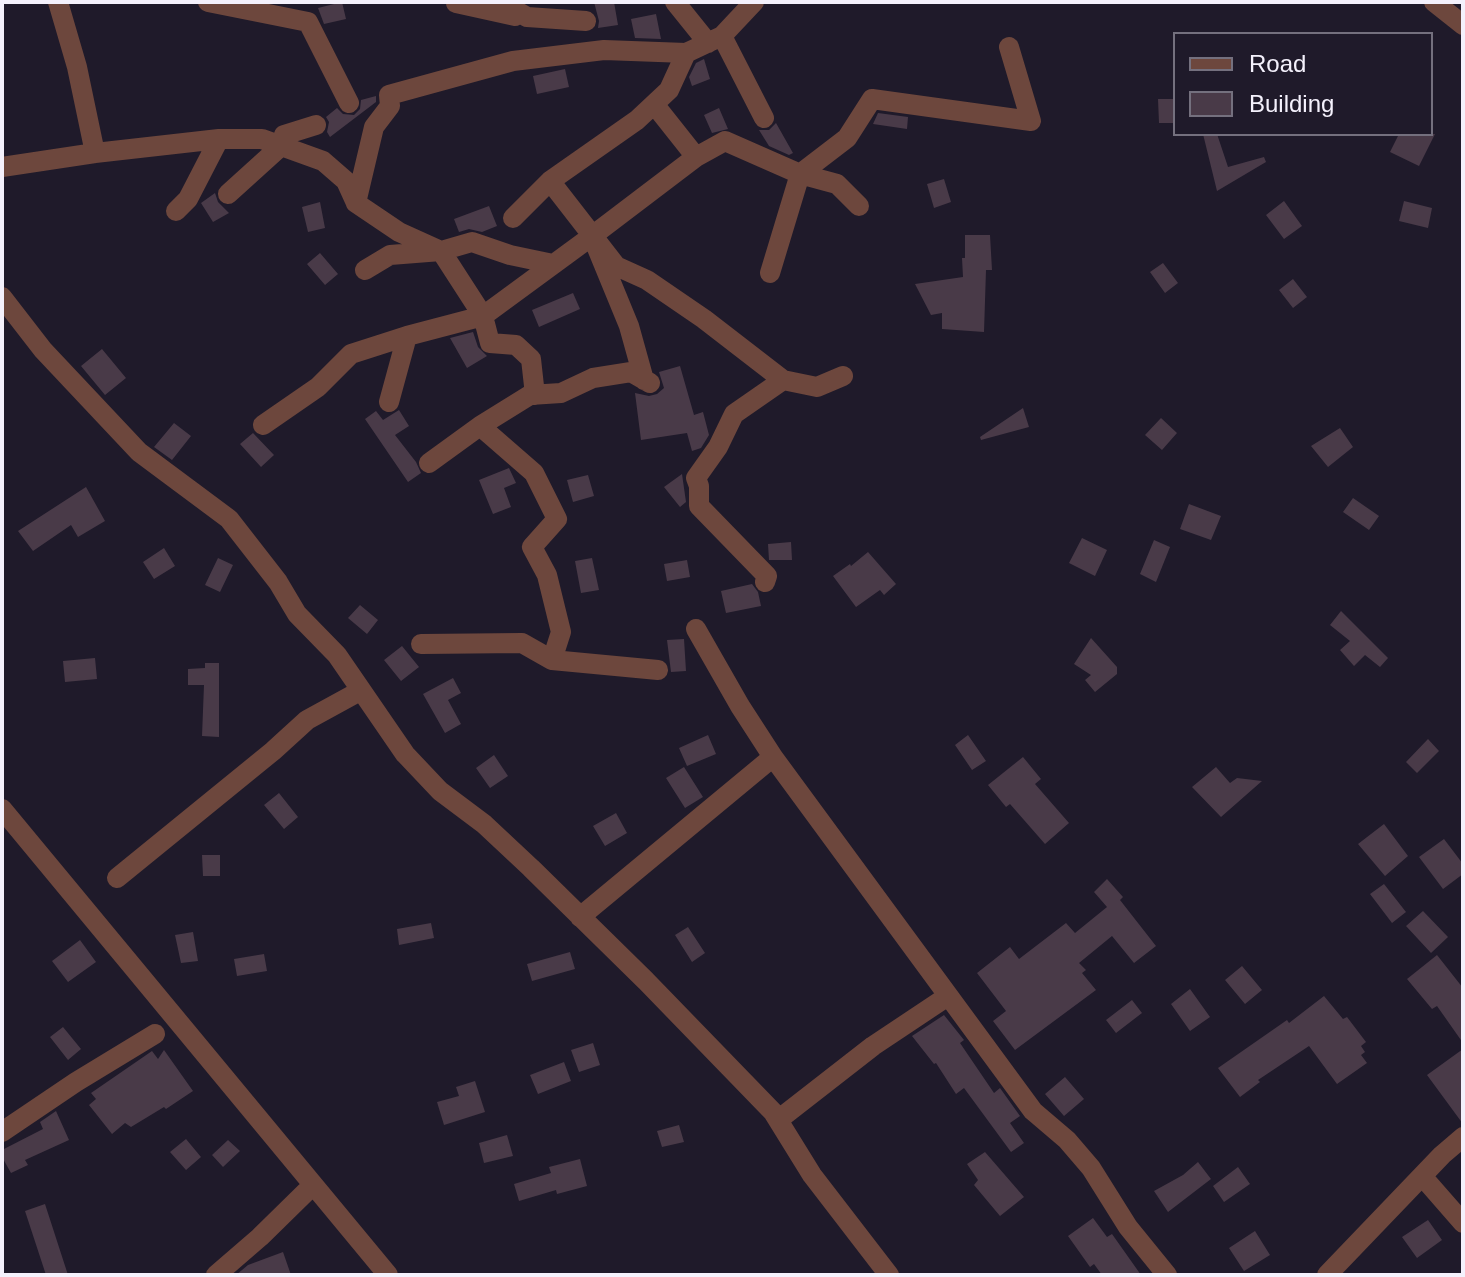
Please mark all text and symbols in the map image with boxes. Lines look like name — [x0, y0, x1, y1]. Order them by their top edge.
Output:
legend — [1173, 32, 1433, 136]
text: Road — [1249, 50, 1306, 77]
text: Building — [1249, 90, 1334, 117]

